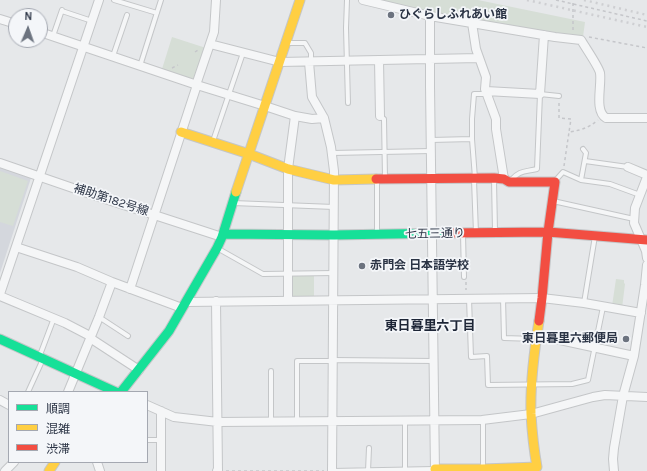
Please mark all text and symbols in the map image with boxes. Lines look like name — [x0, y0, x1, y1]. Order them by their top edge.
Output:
north arrow — [8, 8, 48, 48]
place label: ひぐらしふれあい館 — [399, 8, 507, 22]
text: N — [24, 10, 33, 23]
marker: ひぐらしふれあい館 — [386, 10, 396, 20]
street label: 補助第182号線 — [72, 181, 150, 219]
street label: 七五三通り — [405, 226, 465, 242]
place label: 赤門会 日本語学校 — [370, 259, 469, 273]
marker: 赤門会 日本語学校 — [357, 261, 367, 271]
district label: 東日暮里六丁目 — [385, 318, 475, 334]
place label: 東日暮里六郵便局 — [522, 332, 618, 346]
marker: 東日暮里六郵便局 — [621, 334, 631, 344]
legend — [8, 391, 148, 463]
text: 順調 — [46, 402, 70, 416]
text: 混雑 — [46, 422, 70, 436]
text: 渋滞 — [46, 442, 70, 456]

